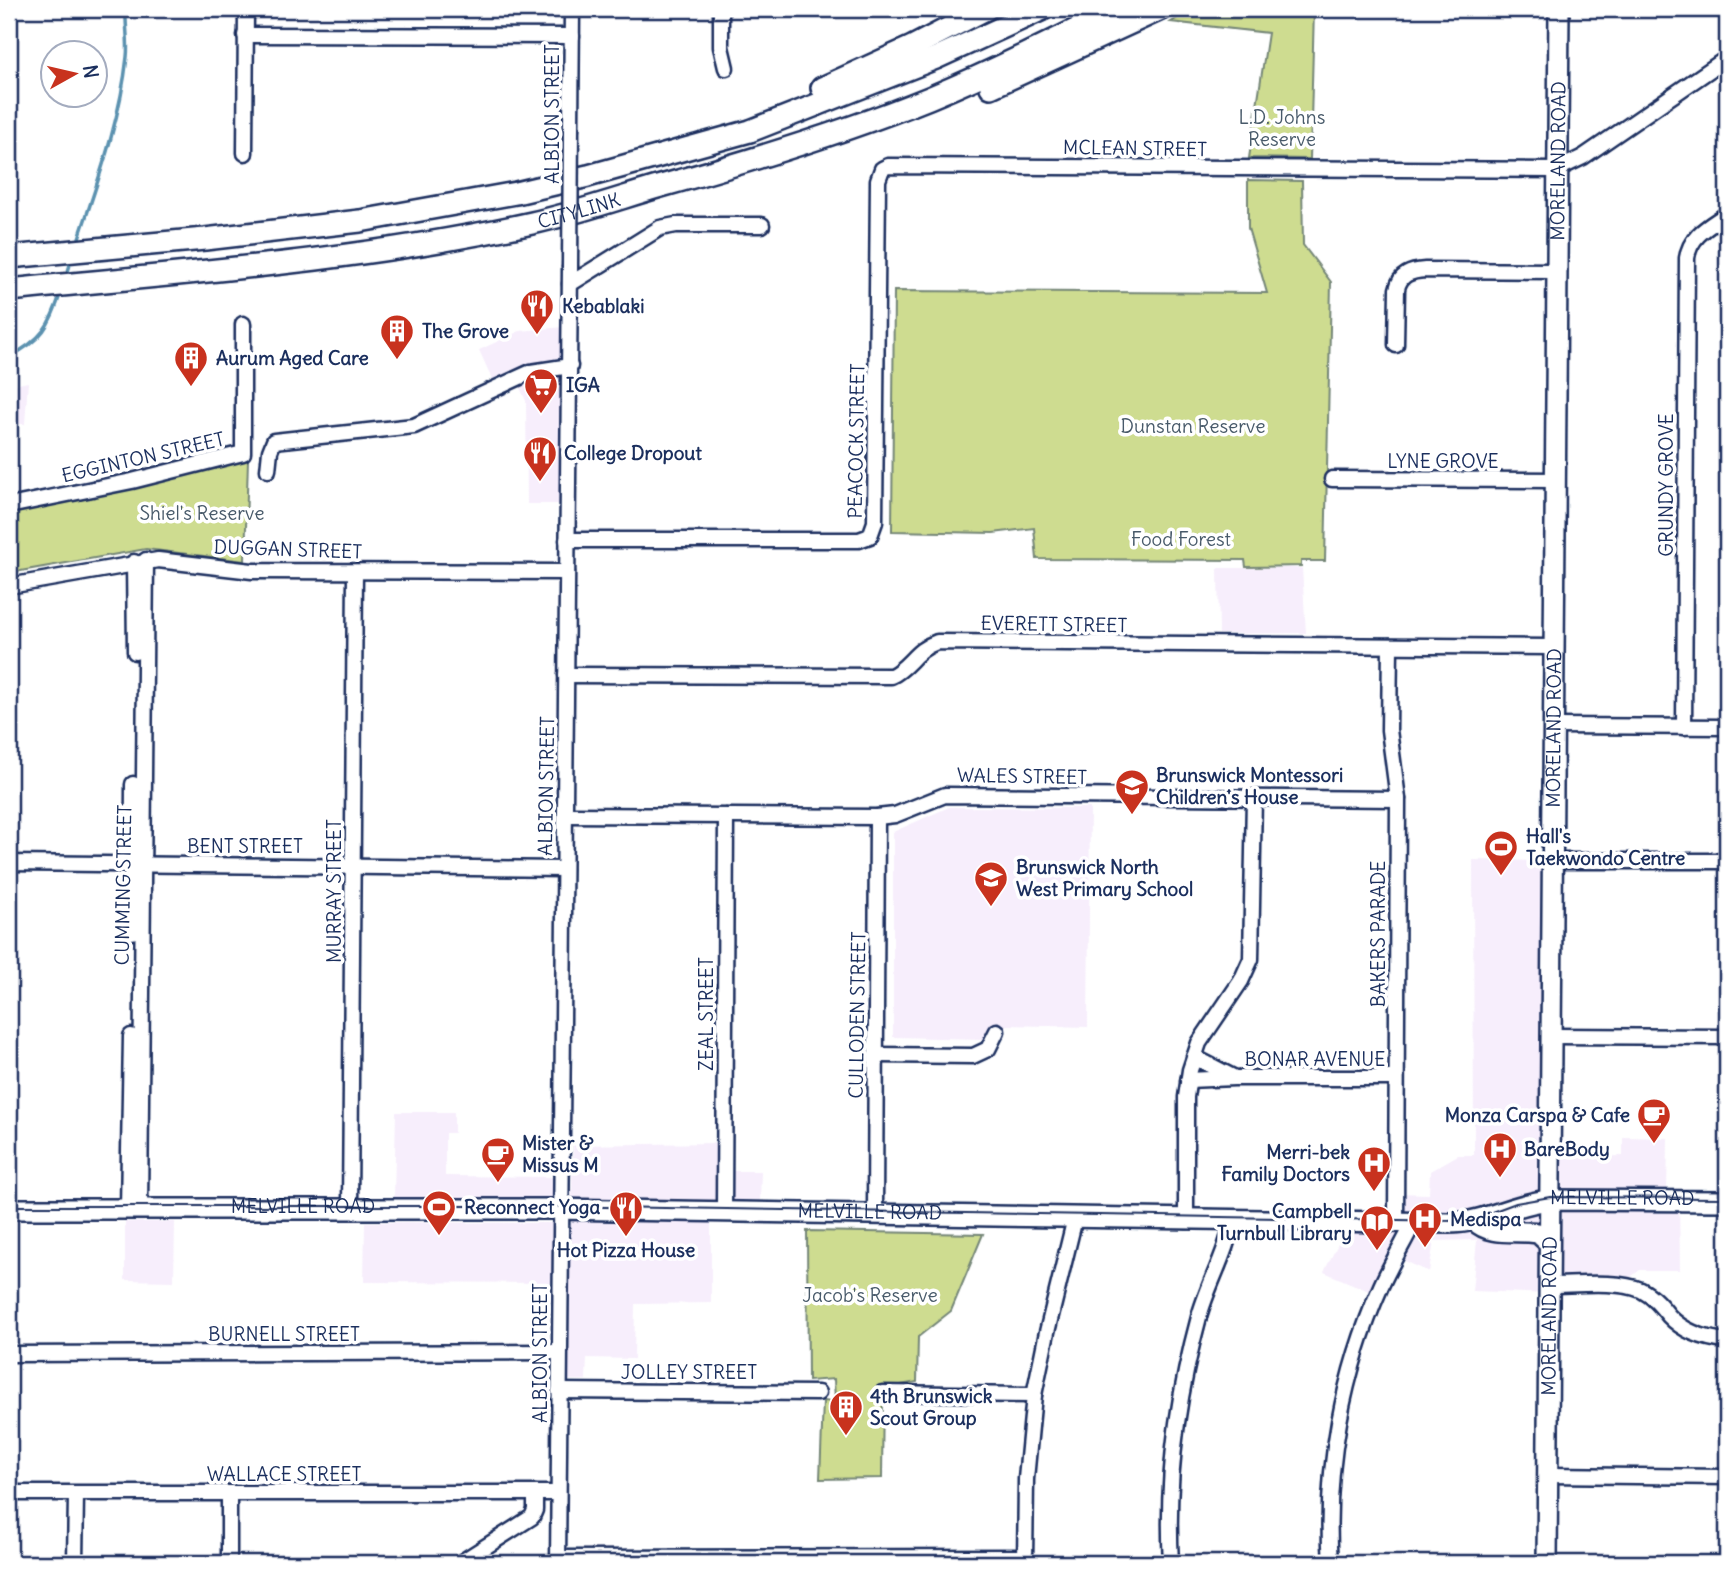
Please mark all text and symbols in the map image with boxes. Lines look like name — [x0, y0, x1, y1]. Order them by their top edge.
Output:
north arrow — [38, 38, 108, 108]
street label: ALBION STREET — [540, 44, 564, 184]
text: N — [78, 63, 104, 80]
street label: MORELAND ROAD — [1545, 81, 1570, 241]
park label: L.D. Johns Reserve — [1239, 105, 1325, 151]
street label: MCLEAN STREET — [1063, 135, 1207, 161]
street label: CITYLINK — [535, 187, 623, 233]
restaurant icon: Kebablaki — [518, 287, 556, 336]
place label: Kebablaki — [562, 294, 644, 318]
building icon: The Grove — [378, 312, 416, 361]
place label: The Grove — [422, 319, 509, 343]
building icon: Aurum Aged Care — [172, 339, 210, 388]
place label: Aurum Aged Care — [216, 346, 369, 370]
street label: PEACOCK STREET — [843, 363, 869, 519]
supermarket icon: IGA — [522, 366, 560, 415]
place label: IGA — [566, 373, 600, 397]
street label: GRUNDY GROVE — [1654, 413, 1678, 557]
park label: Dunstan Reserve — [1120, 414, 1266, 438]
street label: EGGINTON STREET — [59, 427, 227, 487]
restaurant icon: College Dropout — [521, 434, 559, 483]
place label: College Dropout — [564, 441, 702, 465]
street label: LYNE GROVE — [1387, 449, 1499, 473]
park label: Shiel's Reserve — [139, 501, 265, 525]
park label: Food Forest — [1131, 527, 1231, 551]
street label: DUGGAN STREET — [213, 534, 363, 564]
street label: EVERETT STREET — [980, 611, 1128, 637]
street label: MORELAND ROAD — [1541, 648, 1566, 808]
street label: ALBION STREET — [533, 716, 559, 856]
street label: WALES STREET — [957, 763, 1087, 789]
place label: Brunswick Montessori Children's House — [1156, 763, 1343, 809]
school or university icon: Brunswick Montessori Children's House — [1113, 767, 1151, 816]
street label: CUMMING STREET — [110, 804, 136, 966]
street label: MURRAY STREET — [322, 819, 346, 963]
place label: Hall's Taekwondo Centre — [1526, 824, 1685, 870]
sports icon: Hall's Taekwondo Centre — [1482, 828, 1520, 877]
street label: BENT STREET — [187, 834, 303, 858]
place label: Brunswick North West Primary School — [1016, 855, 1193, 901]
school or university icon: Brunswick North West Primary School — [972, 859, 1010, 908]
street label: BAKERS PARADE — [1366, 861, 1390, 1007]
street label: CULLODEN STREET — [844, 931, 870, 1099]
street label: ZEAL STREET — [694, 957, 718, 1071]
street label: BONAR AVENUE — [1244, 1047, 1386, 1071]
cafe icon: Monza Carspa & Cafe — [1635, 1096, 1673, 1145]
place label: Monza Carspa & Cafe — [1445, 1103, 1630, 1127]
hospital icon: BareBody — [1481, 1130, 1519, 1179]
place label: Mister & Missus M — [522, 1131, 599, 1177]
cafe icon: Mister & Missus M — [479, 1135, 517, 1184]
place label: BareBody — [1524, 1137, 1610, 1161]
place label: Merri-bek Family Doctors — [1222, 1140, 1350, 1186]
hospital icon: Merri-bek Family Doctors — [1355, 1144, 1393, 1193]
street label: MELVILLE ROAD — [1550, 1185, 1695, 1210]
sports icon: Reconnect Yoga — [420, 1188, 458, 1237]
restaurant icon: Hot Pizza House — [607, 1189, 645, 1238]
street label: MELVILLE ROAD — [231, 1194, 375, 1218]
place label: Reconnect Yoga — [464, 1195, 600, 1219]
street label: MELVILLE ROAD — [798, 1198, 942, 1225]
place label: Campbell Turnbull Library — [1217, 1199, 1352, 1245]
hospital icon: Medispa — [1406, 1200, 1444, 1249]
library icon: Campbell Turnbull Library — [1358, 1203, 1396, 1252]
place label: Medispa — [1450, 1207, 1521, 1231]
street label: MORELAND ROAD — [1536, 1236, 1562, 1396]
place label: Hot Pizza House — [557, 1238, 695, 1262]
street label: ALBION STREET — [528, 1283, 552, 1423]
park label: Jacob's Reserve — [802, 1283, 938, 1307]
street label: BURNELL STREET — [208, 1322, 360, 1346]
street label: JOLLEY STREET — [621, 1360, 757, 1384]
place label: 4th Brunswick Scout Group — [870, 1384, 993, 1430]
building icon: 4th Brunswick Scout Group — [827, 1388, 865, 1437]
street label: WALLACE STREET — [207, 1462, 361, 1486]

